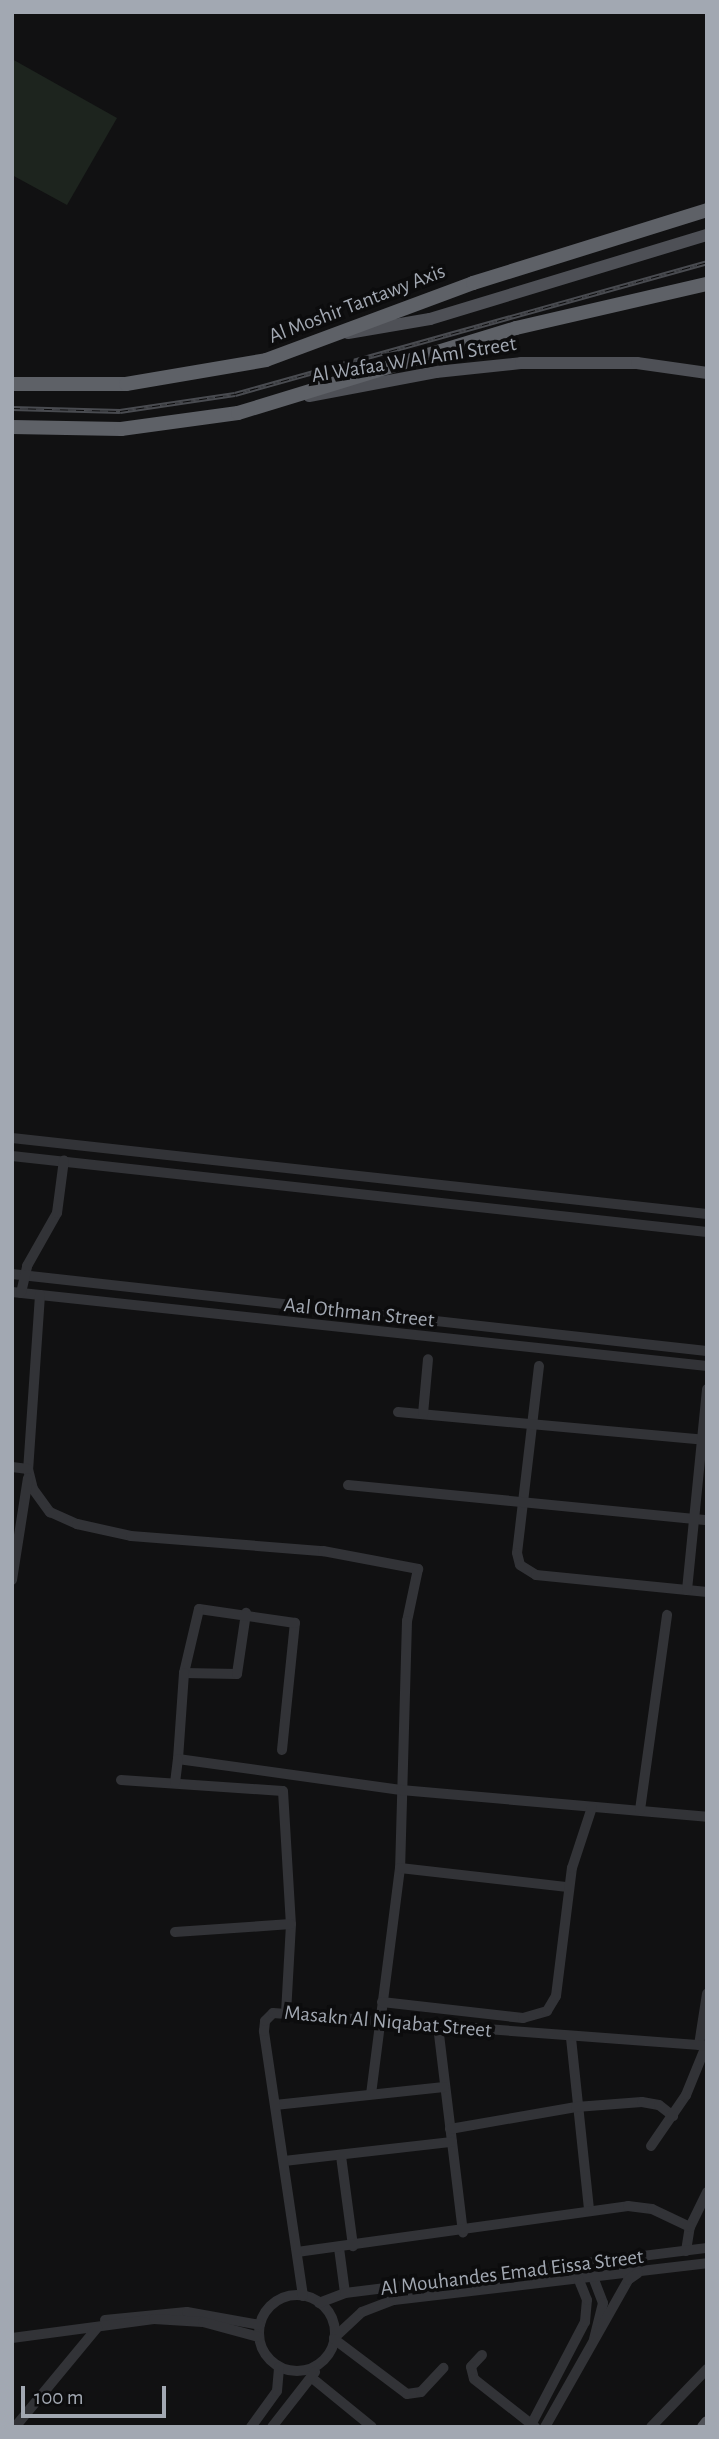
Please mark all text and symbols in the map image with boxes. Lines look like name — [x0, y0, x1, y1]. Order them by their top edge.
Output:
street label: Al Moshir Tantawy Axis — [265, 259, 449, 349]
street label: Al Wafaa W Al Aml Street — [310, 331, 518, 389]
street label: Aal Othman Street — [282, 1293, 436, 1333]
street label: Masakn Al Niqabat Street — [283, 2000, 493, 2044]
street label: Al Mouhandes Emad Eissa Street — [379, 2244, 645, 2302]
scale bar — [24, 2372, 170, 2416]
text: 100 m — [34, 2387, 84, 2408]

